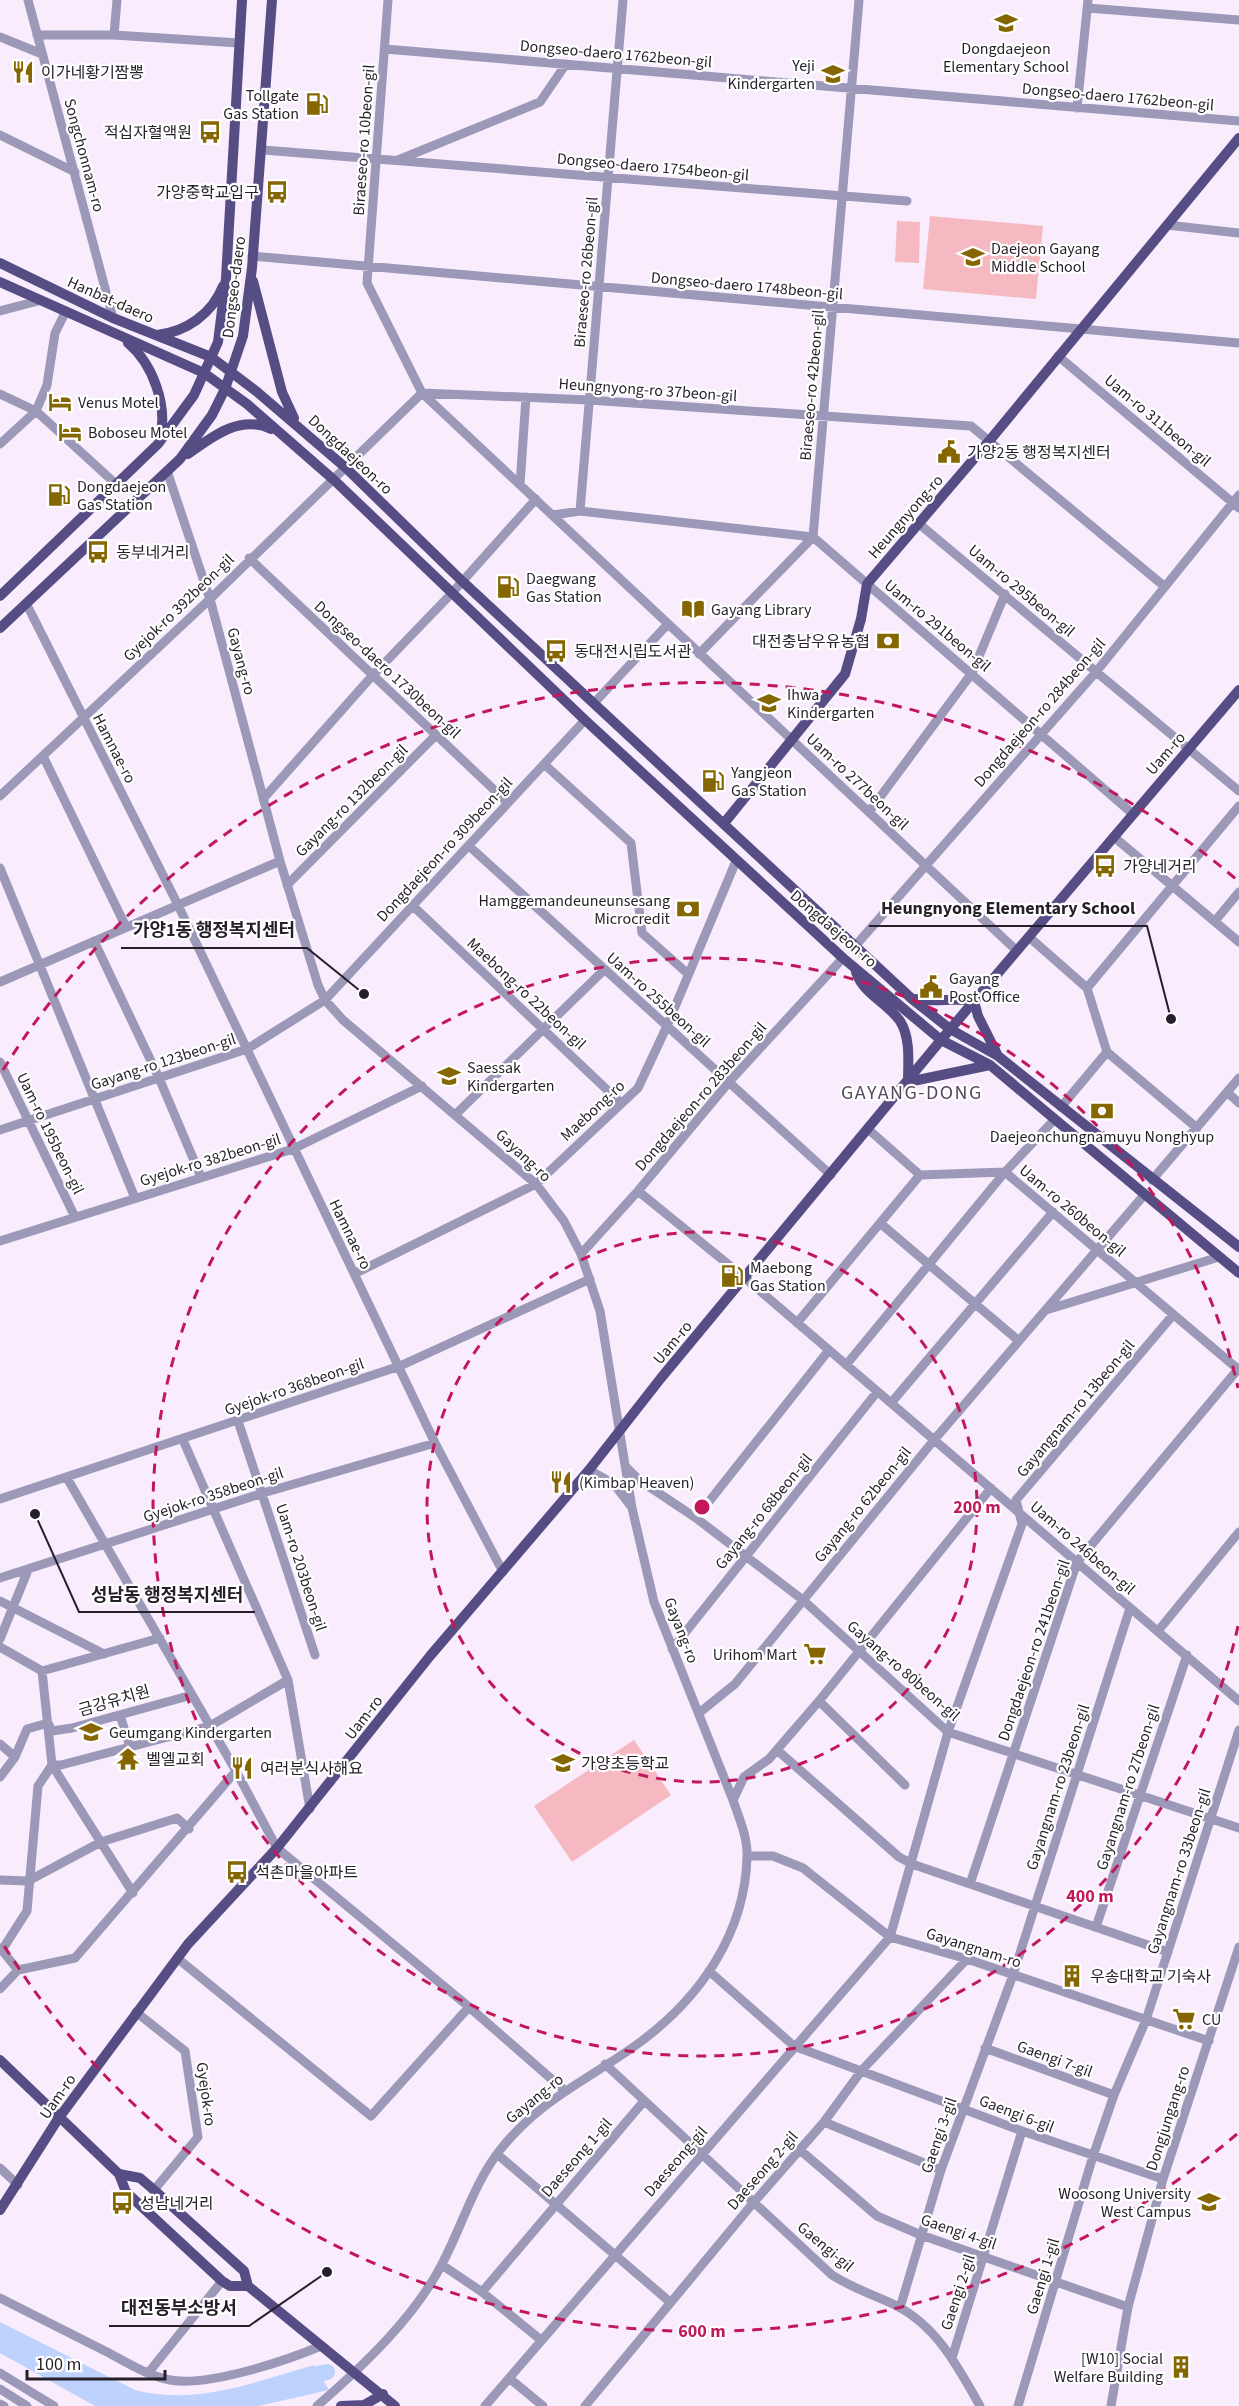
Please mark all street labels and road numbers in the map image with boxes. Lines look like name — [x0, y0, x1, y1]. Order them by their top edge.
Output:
street label: Dongseo-daero 1762beon-gil — [519, 35, 713, 73]
street label: Biraeseo-ro 10beon-gil — [348, 64, 380, 216]
street label: Dongseo-daero 1762beon-gil — [1021, 78, 1215, 116]
street label: Songchonnam-ro — [58, 96, 110, 214]
street label: Dongseo-daero 1754beon-gil — [556, 148, 750, 186]
street label: Biraeseo-ro 26beon-gil — [568, 196, 604, 348]
street label: Dongseo-daero — [217, 235, 251, 339]
street label: Dongseo-daero 1748beon-gil — [650, 267, 844, 305]
street label: Hanbat-daero — [64, 271, 157, 329]
street label: Biraeseo-ro 42beon-gil — [794, 309, 830, 461]
street label: Uam-ro 311beon-gil — [1099, 370, 1215, 472]
street label: Heungnyong-ro 37beon-gil — [558, 373, 738, 407]
street label: Dongdaejeon-ro — [303, 410, 397, 500]
street label: Heungnyong-ro — [863, 470, 948, 563]
street label: Uam-ro 295beon-gil — [963, 540, 1079, 642]
street label: Gyejok-ro 392beon-gil — [118, 549, 239, 666]
street label: Uam-ro 291beon-gil — [879, 575, 995, 677]
street label: Dongseo-daero 1730beon-gil — [309, 596, 465, 744]
street label: Gayang-ro — [221, 625, 261, 697]
street label: Dongdaejeon-ro 284beon-gil — [969, 633, 1111, 792]
street label: Hamnae-ro — [87, 710, 141, 787]
street label: Uam-ro — [1141, 727, 1191, 780]
street label: Uam-ro 277beon-gil — [801, 728, 913, 835]
street label: Gayang-ro 132beon-gil — [290, 739, 413, 862]
street label: Dongdaejeon-ro 309beon-gil — [372, 772, 518, 927]
street label: Dongdaejeon-ro — [785, 885, 881, 973]
street label: Maebong-ro 22beon-gil — [462, 933, 591, 1055]
street label: Uam-ro 255beon-gil — [602, 947, 715, 1052]
street label: Dongdaejeon-ro 283beon-gil — [630, 1017, 772, 1176]
street label: Gayang-ro 123beon-gil — [88, 1028, 239, 1096]
street label: Uam-ro 195beon-gil — [11, 1069, 89, 1198]
street label: Maebong-ro — [556, 1075, 630, 1146]
street label: Gayang-ro — [491, 1124, 556, 1187]
street label: Gyejok-ro 382beon-gil — [137, 1128, 284, 1192]
street label: Uam-ro 260beon-gil — [1014, 1160, 1130, 1262]
street label: Hamnae-ro — [324, 1196, 377, 1273]
street label: Uam-ro — [648, 1316, 697, 1369]
street label: Gayangnam-ro 13beon-gil — [1012, 1335, 1140, 1482]
street label: Gyejok-ro 368beon-gil — [222, 1353, 367, 1421]
street label: Gayang-ro 62beon-gil — [809, 1442, 916, 1567]
street label: Gayang-ro 68beon-gil — [710, 1449, 817, 1574]
street label: Gyejok-ro 358beon-gil — [140, 1462, 286, 1528]
street label: Uam-ro 246beon-gil — [1025, 1496, 1140, 1600]
street label: Uam-ro 203beon-gil — [270, 1501, 332, 1634]
street label: Dongdaejeon-ro 241beon-gil — [993, 1557, 1075, 1744]
street label: Gayang-ro — [658, 1594, 704, 1667]
street label: Gayang-ro 80beon-gil — [842, 1615, 965, 1726]
street label: 금강유치원 — [76, 1680, 153, 1722]
street label: Uam-ro — [340, 1691, 388, 1744]
street label: Gayangnam-ro 23beon-gil — [1021, 1701, 1095, 1873]
street label: Gayangnam-ro 27beon-gil — [1091, 1701, 1165, 1873]
street label: Gayangnam-ro 33beon-gil — [1142, 1785, 1216, 1957]
street label: Gayangnam-ro — [923, 1922, 1024, 1974]
street label: Gaengi 7-gil — [1014, 2035, 1095, 2083]
street label: Gyejok-ro — [191, 2061, 221, 2127]
street label: Dongjungang-ro — [1141, 2063, 1195, 2174]
street label: Gayang-ro — [501, 2069, 568, 2129]
street label: Uam-ro — [34, 2070, 81, 2124]
street label: Gaengi 6-gil — [976, 2090, 1057, 2138]
street label: Gaengi 3-gil — [916, 2094, 962, 2176]
street label: Daeseong 1-gil — [536, 2113, 617, 2202]
street label: Daeseong-gil — [639, 2122, 713, 2202]
street label: Daeseong 2-gil — [722, 2126, 803, 2215]
street label: Gaengi 4-gil — [918, 2209, 1000, 2255]
street label: Gaengi-gil — [792, 2217, 858, 2277]
street label: Gaengi 1-gil — [1021, 2235, 1065, 2317]
street label: Gaengi 2-gil — [935, 2251, 981, 2333]

